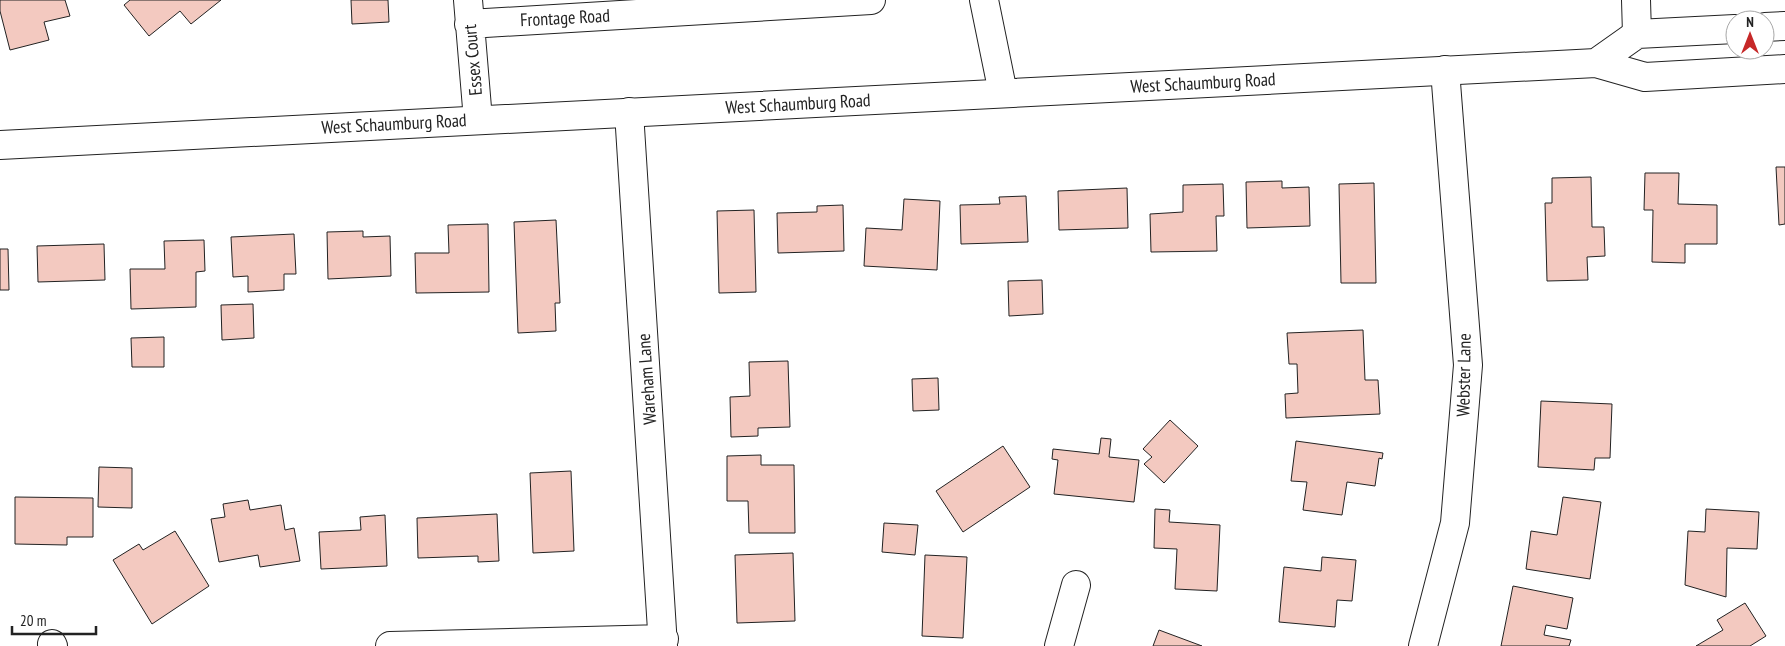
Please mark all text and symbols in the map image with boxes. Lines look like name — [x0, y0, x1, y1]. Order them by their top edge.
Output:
street label: Frontage Road — [519, 4, 610, 31]
north arrow — [1725, 10, 1775, 60]
text: N — [1746, 13, 1754, 31]
street label: Essex Court — [458, 23, 487, 97]
street label: West Schaumburg Road — [1130, 67, 1276, 98]
street label: West Schaumburg Road — [725, 88, 871, 119]
street label: West Schaumburg Road — [321, 108, 467, 139]
street label: Wareham Lane — [632, 333, 661, 425]
street label: Webster Lane — [1451, 333, 1476, 417]
scale bar — [12, 604, 96, 636]
text: 20 m — [20, 611, 46, 630]

